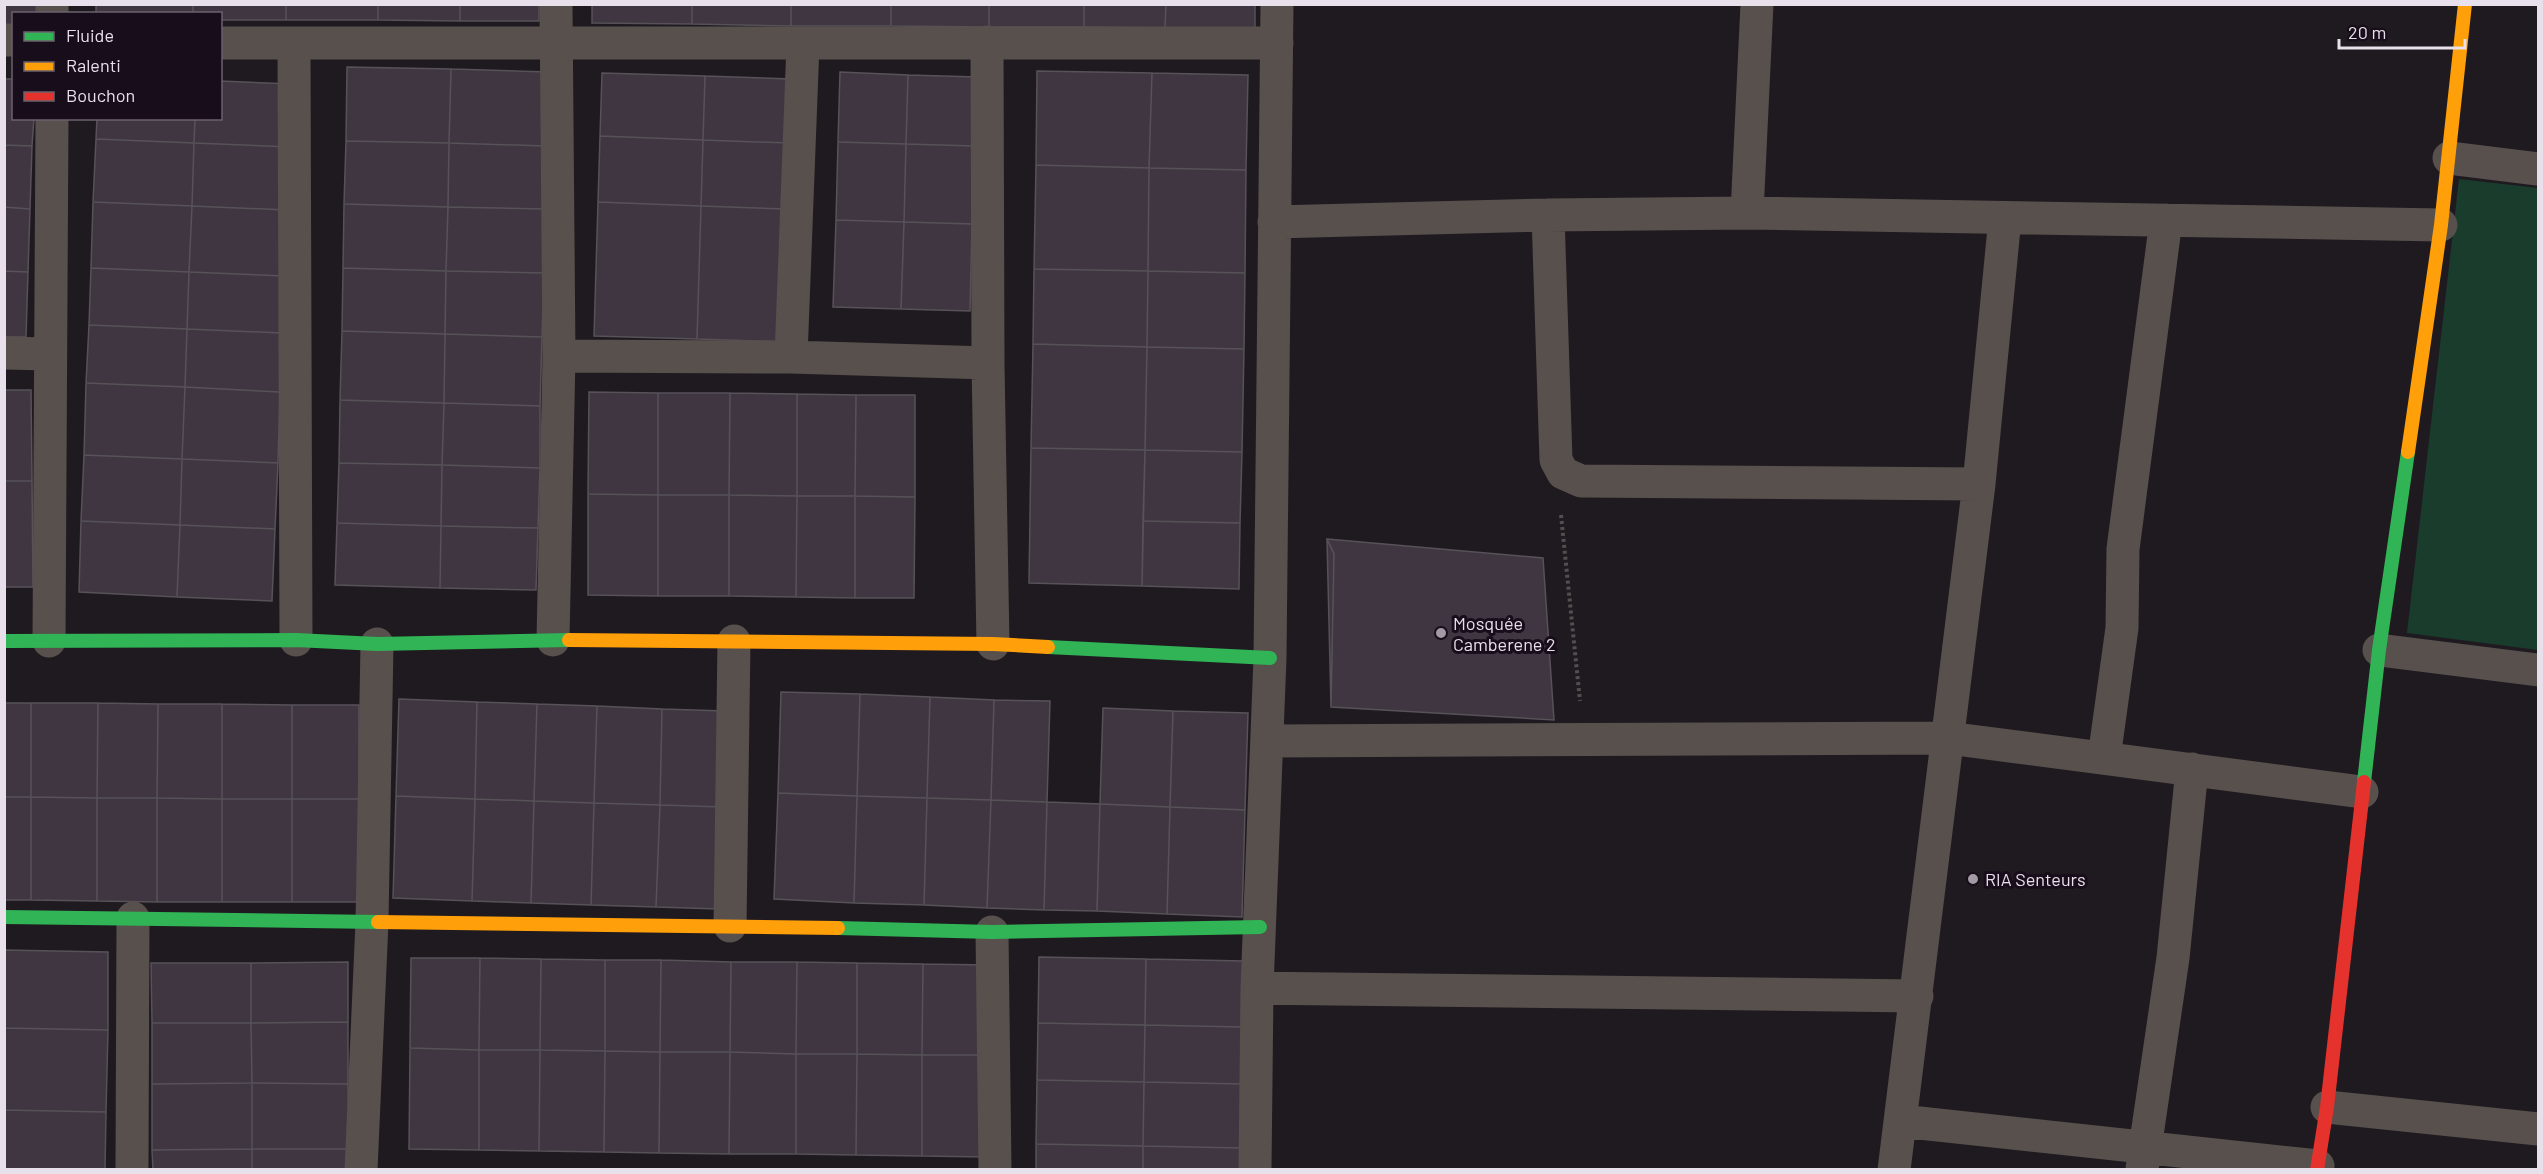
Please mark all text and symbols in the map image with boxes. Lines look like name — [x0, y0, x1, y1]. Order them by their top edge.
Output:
legend — [12, 12, 222, 120]
scale bar — [2339, 12, 2465, 50]
text: 20 m — [2348, 21, 2386, 43]
text: Fluide — [66, 24, 114, 46]
text: Ralenti — [66, 54, 121, 76]
text: Bouchon — [66, 84, 135, 106]
place label: Mosquée Camberene 2 — [1453, 612, 1556, 655]
marker: Mosquée Camberene 2 — [1434, 626, 1448, 640]
place label: RIA Senteurs — [1985, 868, 2086, 890]
marker: RIA Senteurs — [1966, 872, 1980, 886]

